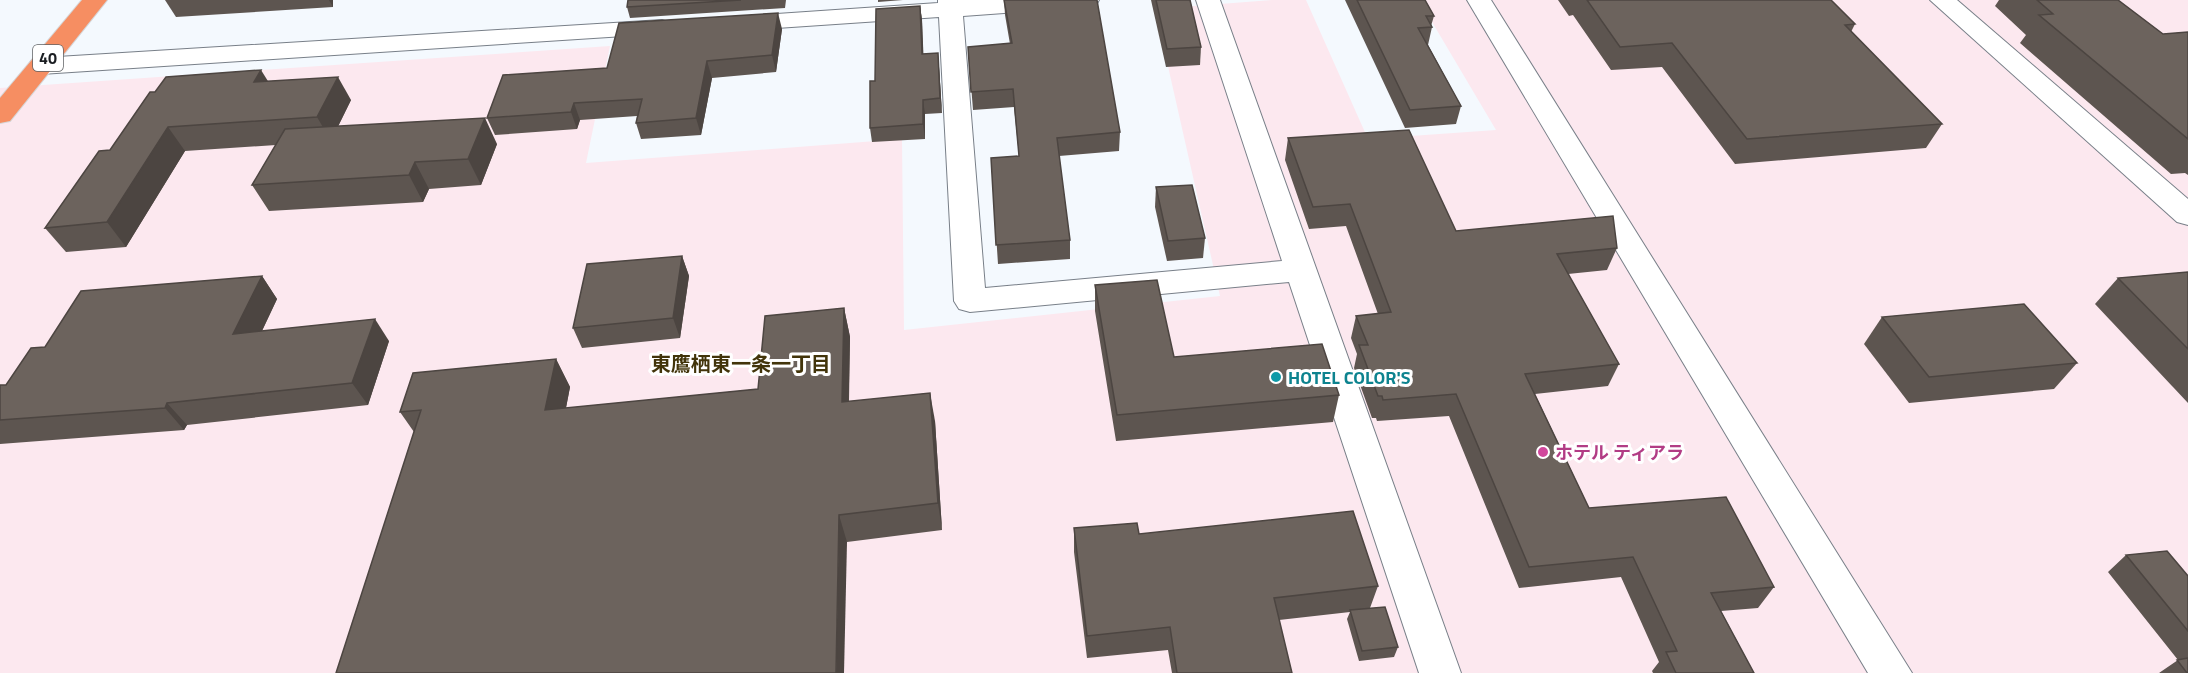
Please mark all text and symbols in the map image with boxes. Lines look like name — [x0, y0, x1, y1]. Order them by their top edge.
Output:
road number: 40 — [33, 45, 63, 71]
district label: 東鷹栖東一条一丁目 — [651, 348, 831, 379]
place label: HOTEL COLOR'S — [1288, 364, 1411, 391]
marker: HOTEL COLOR'S — [1269, 370, 1283, 384]
place label: ホテル ティアラ — [1555, 439, 1684, 466]
marker: ホテル ティアラ — [1536, 445, 1550, 459]

